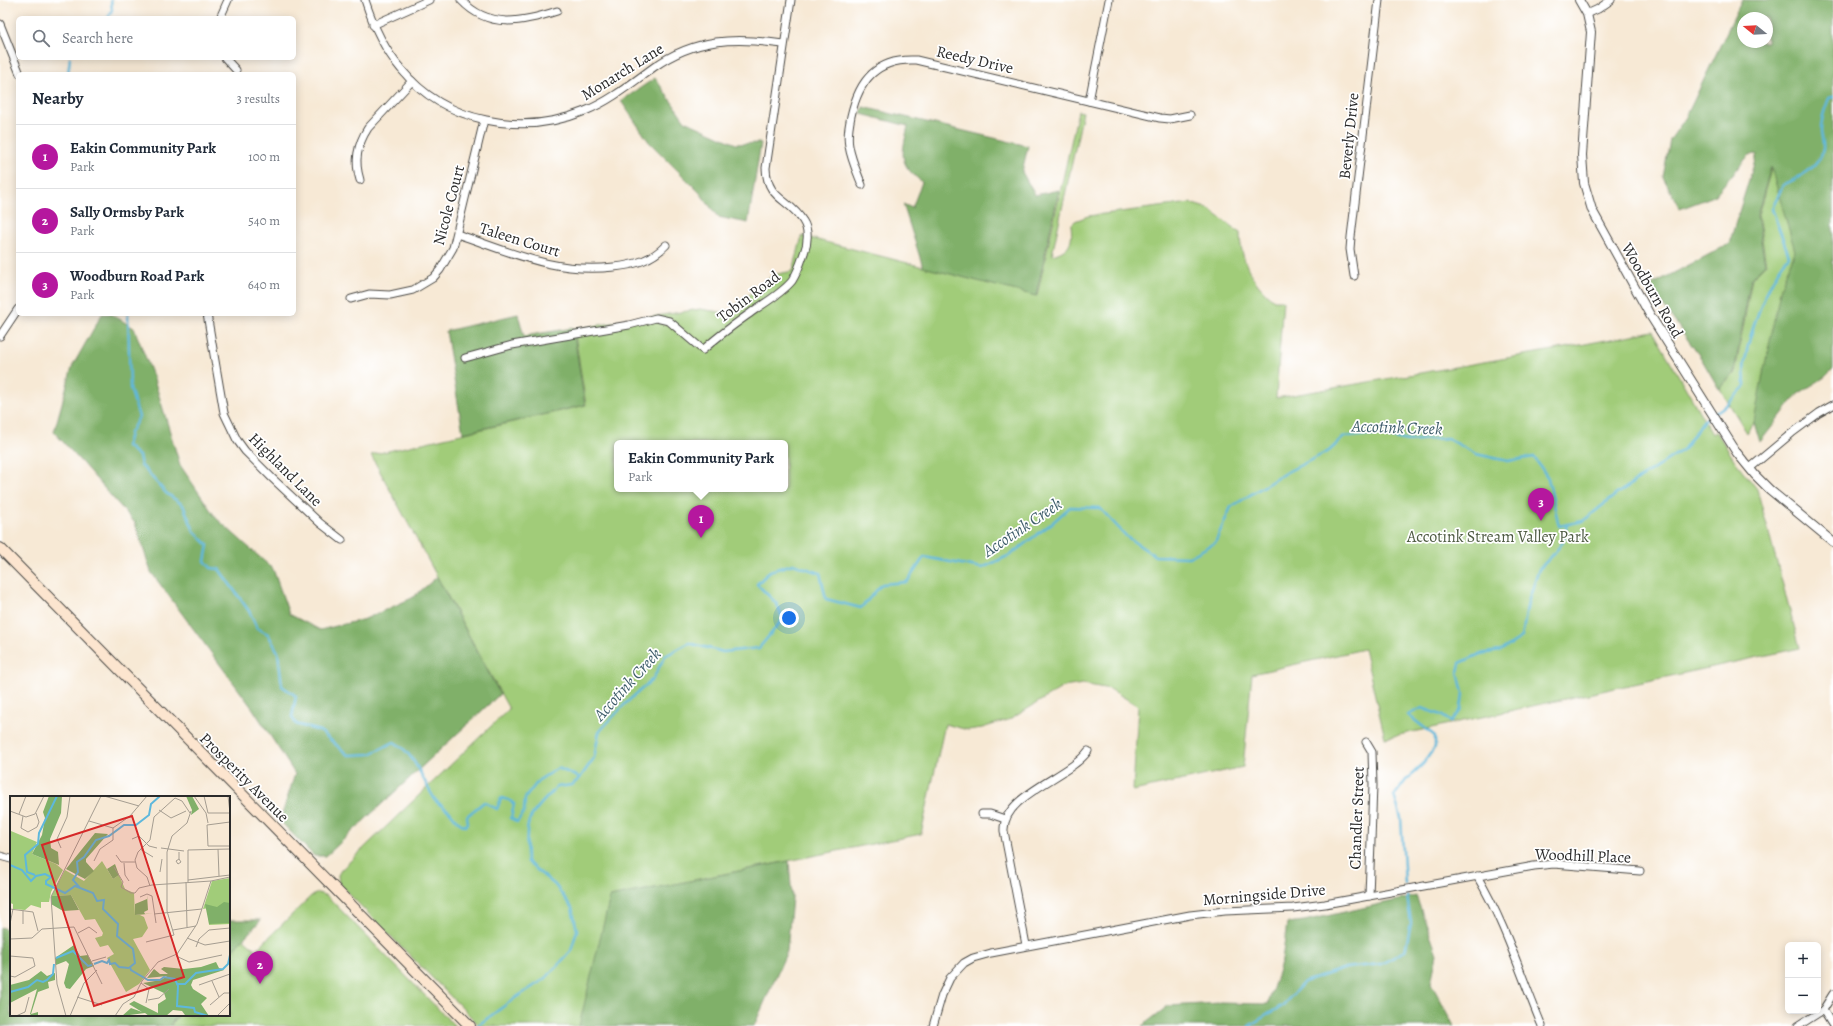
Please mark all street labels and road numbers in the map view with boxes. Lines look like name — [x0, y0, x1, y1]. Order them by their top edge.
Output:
street label: Monarch Lane — [577, 38, 668, 106]
street label: Reedy Drive — [934, 40, 1015, 80]
street label: Beverly Drive — [1334, 92, 1364, 180]
street label: Nicole Court — [428, 163, 470, 248]
street label: Taleen Court — [477, 217, 563, 263]
street label: Woodburn Road — [1616, 238, 1688, 342]
street label: Tobin Road — [713, 266, 785, 328]
street label: Highland Lane — [243, 428, 327, 512]
street label: Prosperity Avenue — [195, 728, 294, 827]
street label: Chandler Street — [1344, 766, 1370, 870]
street label: Woodhill Place — [1534, 843, 1631, 869]
street label: Morningside Drive — [1202, 879, 1326, 911]

